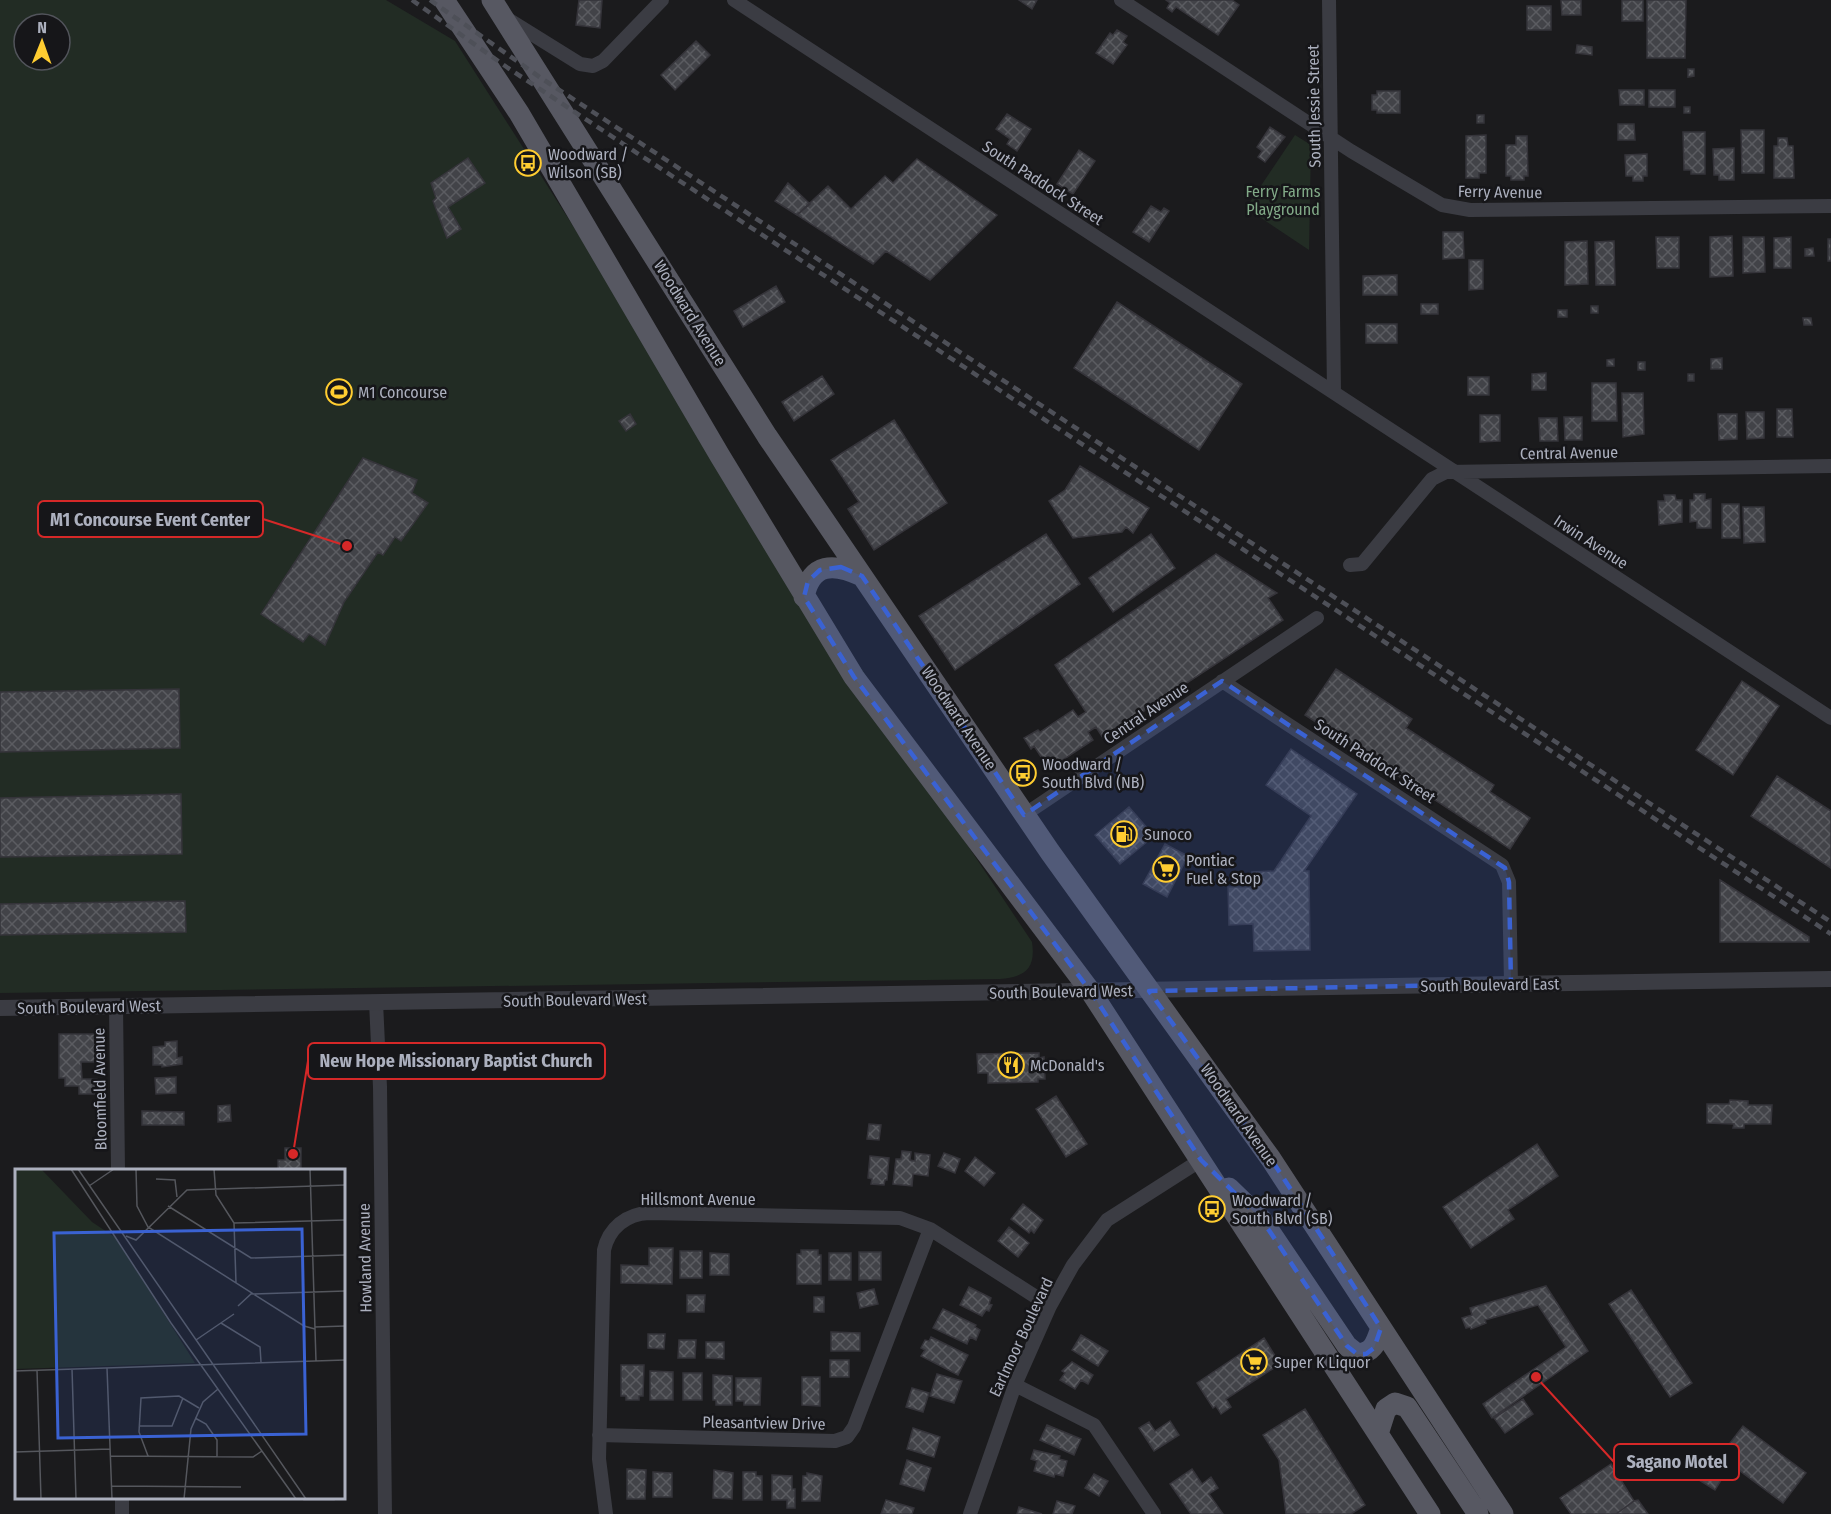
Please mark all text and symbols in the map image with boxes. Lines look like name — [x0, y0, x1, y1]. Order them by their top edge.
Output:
north arrow — [12, 12, 72, 72]
text: N — [37, 18, 47, 37]
street label: South Jessie Street — [1303, 44, 1325, 168]
street label: South Paddock Street — [979, 137, 1108, 230]
place label: Woodward / Wilson (SB) — [548, 145, 628, 182]
bus stop icon: Woodward / Wilson (SB) — [513, 148, 543, 178]
park label: Ferry Farms Playground — [1245, 182, 1321, 219]
street label: Ferry Avenue — [1458, 182, 1543, 202]
street label: Woodward Avenue — [650, 257, 730, 369]
sports icon: M1 Concourse — [324, 377, 354, 407]
place label: M1 Concourse — [358, 383, 447, 402]
street label: Central Avenue — [1520, 443, 1618, 463]
callout: M1 Concourse Event Center — [38, 501, 263, 537]
text: M1 Concourse Event Center — [50, 509, 251, 531]
street label: Irwin Avenue — [1550, 511, 1632, 573]
street label: Woodward Avenue — [917, 663, 1001, 774]
street label: Central Avenue — [1100, 678, 1192, 748]
street label: South Paddock Street — [1311, 715, 1440, 808]
place label: Woodward / South Blvd (NB) — [1042, 755, 1145, 792]
bus stop icon: Woodward / South Blvd (NB) — [1008, 758, 1038, 788]
fuel station icon: Sunoco — [1109, 819, 1139, 849]
place label: Sunoco — [1144, 825, 1192, 844]
place label: Pontiac Fuel & Stop — [1186, 851, 1261, 888]
supermarket icon: Pontiac Fuel & Stop — [1151, 854, 1181, 884]
street label: South Boulevard East — [1420, 974, 1560, 996]
street label: South Boulevard West — [989, 981, 1134, 1003]
street label: South Boulevard West — [503, 989, 648, 1011]
street label: South Boulevard West — [17, 996, 162, 1018]
street label: Bloomfield Avenue — [89, 1027, 111, 1151]
callout: New Hope Missionary Baptist Church — [308, 1043, 605, 1079]
text: New Hope Missionary Baptist Church — [319, 1050, 593, 1072]
restaurant icon: McDonald's — [996, 1050, 1026, 1080]
place label: McDonald's — [1030, 1056, 1105, 1075]
street label: Woodward Avenue — [1197, 1060, 1282, 1170]
inset map — [15, 1169, 345, 1499]
street label: Hillsmont Avenue — [640, 1190, 756, 1209]
place label: Woodward / South Blvd (SB) — [1232, 1191, 1333, 1228]
bus stop icon: Woodward / South Blvd (SB) — [1197, 1194, 1227, 1224]
street label: Howland Avenue — [355, 1203, 375, 1313]
street label: Earlmoor Boulevard — [985, 1274, 1057, 1400]
supermarket icon: Super K Liquor — [1239, 1347, 1269, 1377]
place label: Super K Liquor — [1274, 1353, 1371, 1372]
street label: Pleasantview Drive — [702, 1412, 826, 1434]
callout: Sagano Motel — [1614, 1444, 1739, 1480]
text: Sagano Motel — [1627, 1451, 1728, 1473]

